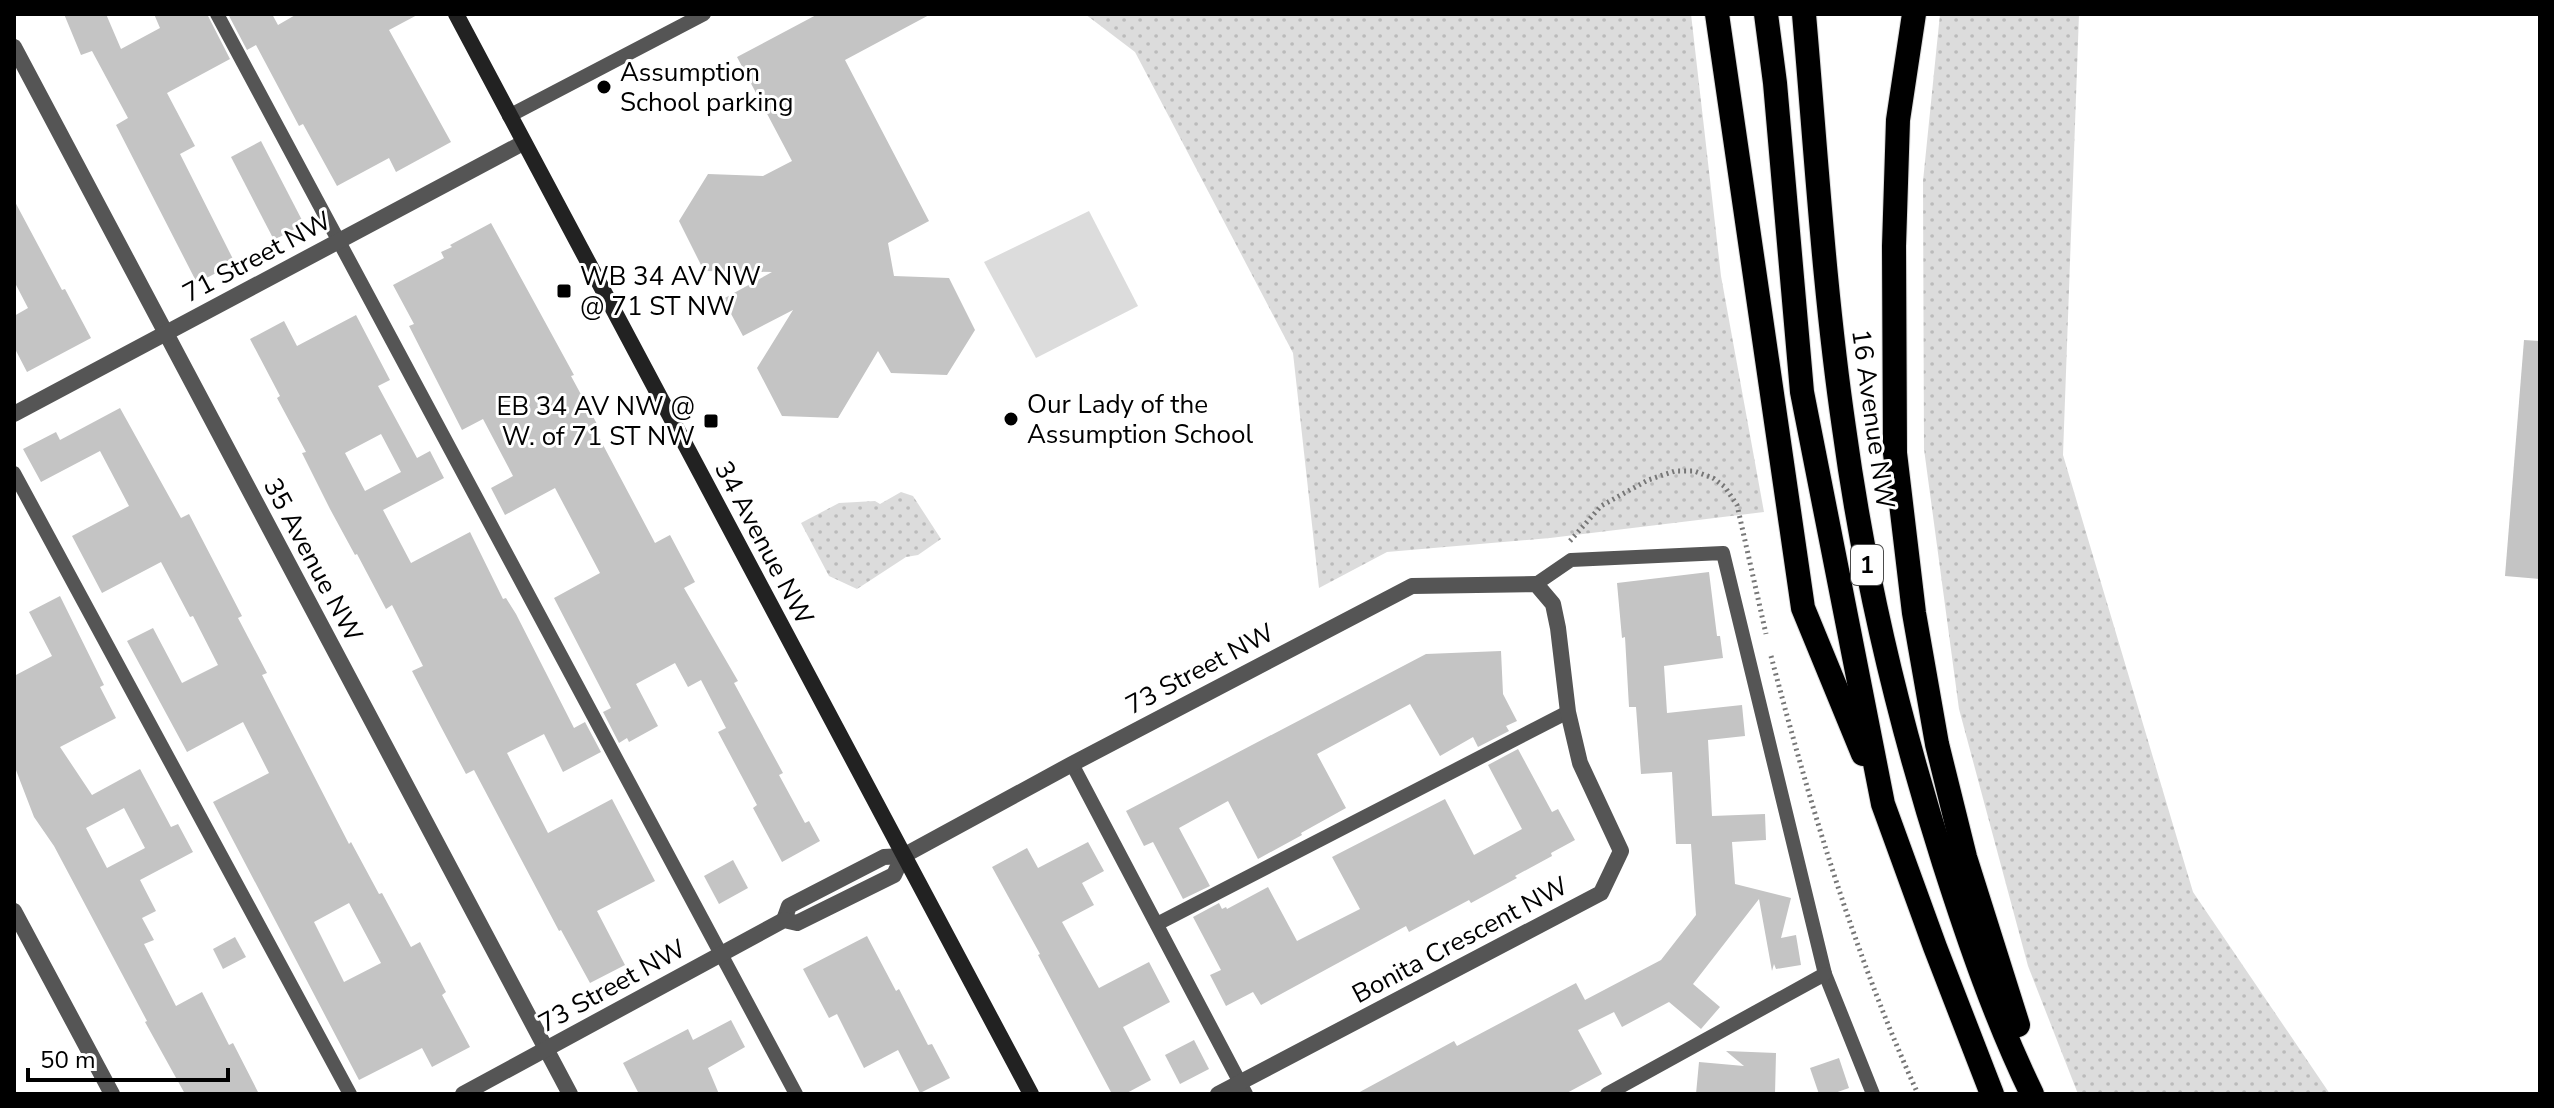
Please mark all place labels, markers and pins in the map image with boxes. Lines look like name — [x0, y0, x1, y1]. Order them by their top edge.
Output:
place label: Assumption School parking — [620, 55, 793, 120]
marker: Assumption School parking — [595, 78, 613, 96]
place label: WB 34 AV NW @ 71 ST NW — [580, 259, 761, 324]
marker: WB 34 AV NW @ 71 ST NW — [555, 282, 573, 300]
place label: Our Lady of the Assumption School — [1027, 387, 1253, 452]
place label: EB 34 AV NW @ W. of 71 ST NW — [496, 389, 695, 454]
marker: Our Lady of the Assumption School — [1002, 410, 1020, 428]
marker: EB 34 AV NW @ W. of 71 ST NW — [702, 412, 720, 430]

